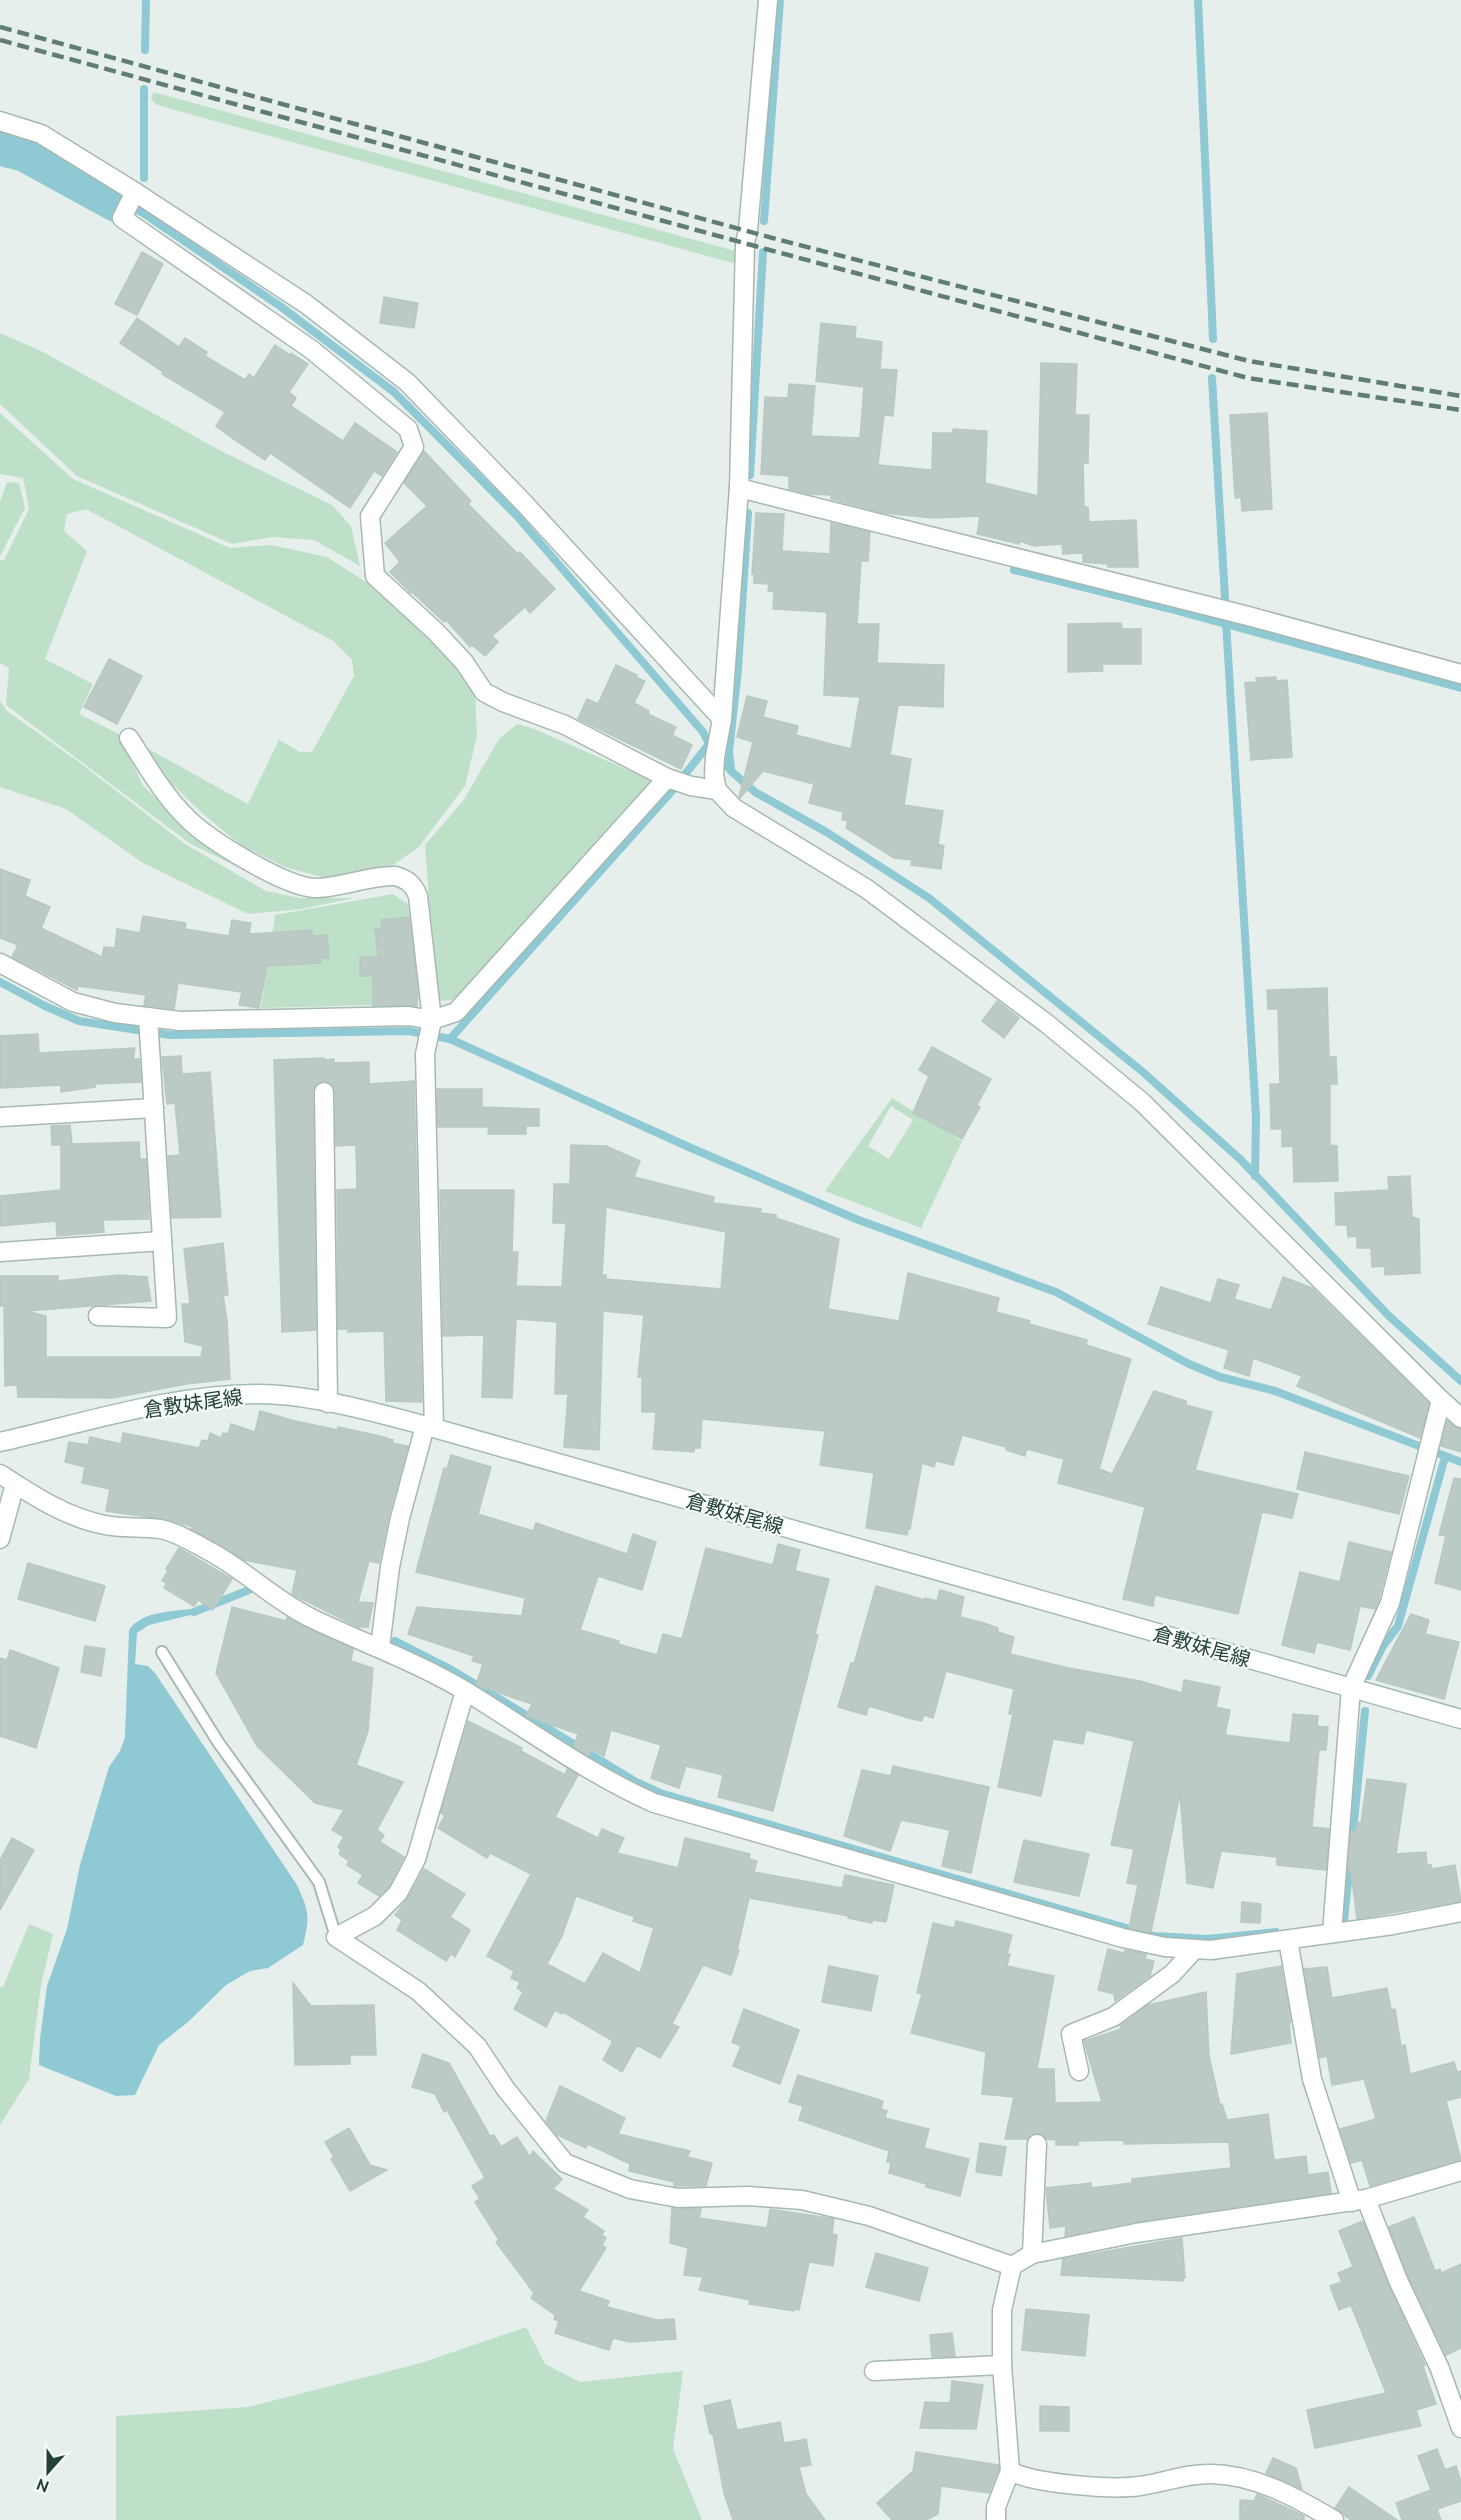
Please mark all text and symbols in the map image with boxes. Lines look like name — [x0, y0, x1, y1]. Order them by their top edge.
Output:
street label: 倉敷妹尾線 — [142, 1385, 244, 1421]
street label: 倉敷妹尾線 — [684, 1488, 786, 1538]
street label: 倉敷妹尾線 — [1151, 1621, 1253, 1671]
north arrow — [18, 2442, 78, 2502]
text: N — [34, 2475, 51, 2497]

